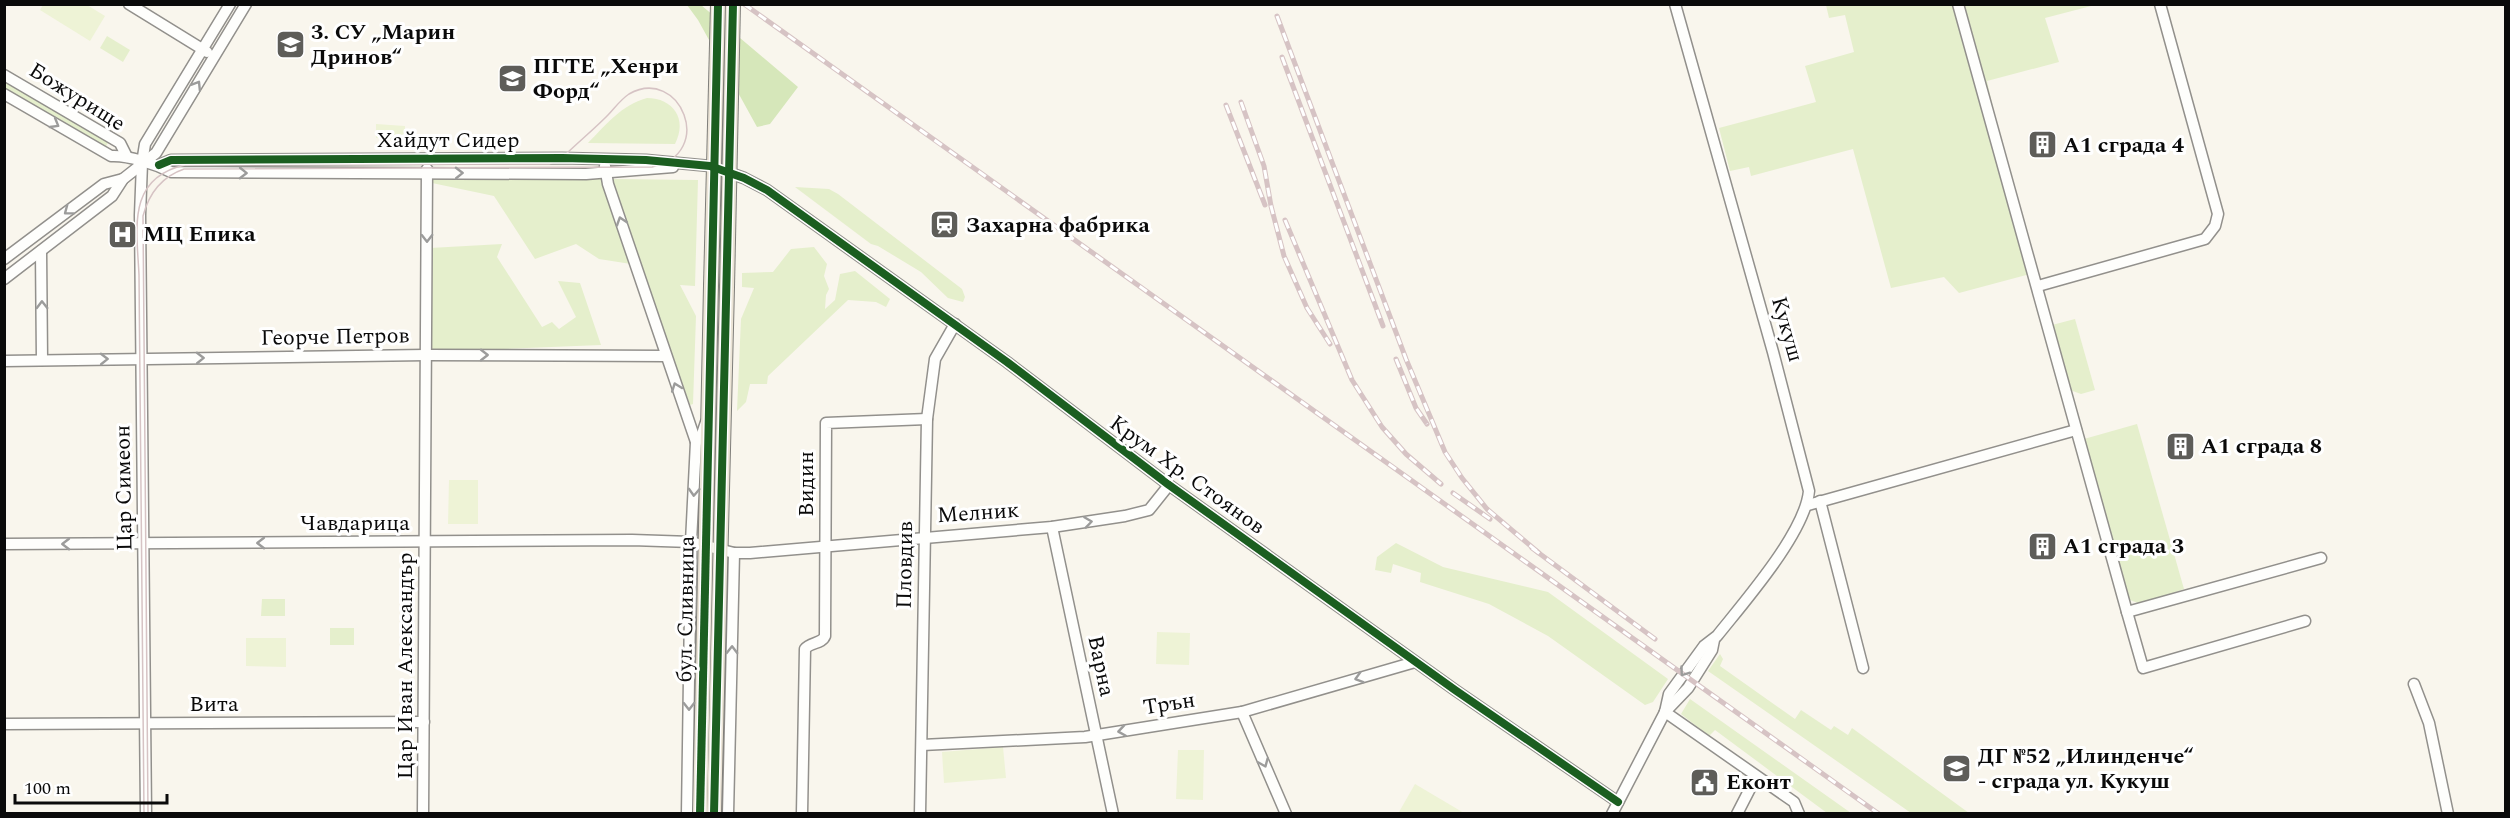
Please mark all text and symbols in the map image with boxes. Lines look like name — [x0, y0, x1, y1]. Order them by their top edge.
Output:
place label: 3. СУ „Марин Дринов“ — [311, 16, 455, 74]
school or university icon: 3. СУ „Марин Дринов“ — [274, 29, 306, 61]
place label: ПГТЕ „Хенри Форд“ — [533, 50, 679, 108]
street label: Божурище — [22, 54, 132, 140]
school or university icon: ПГТЕ „Хенри Форд“ — [496, 63, 528, 95]
one-way arrow — [189, 81, 201, 91]
one-way arrow — [49, 116, 59, 128]
street label: Хайдут Сидер — [376, 124, 520, 157]
building icon: А1 сграда 4 — [2026, 129, 2058, 161]
place label: А1 сграда 4 — [2063, 129, 2185, 162]
one-way arrow — [238, 167, 247, 179]
one-way arrow — [454, 167, 463, 179]
one-way arrow — [63, 204, 74, 215]
station icon: Захарна фабрика — [929, 209, 961, 241]
place label: Захарна фабрика — [966, 209, 1150, 242]
one-way arrow — [615, 216, 628, 227]
hospital icon: МЦ Епика — [106, 218, 138, 250]
place label: МЦ Епика — [143, 218, 256, 251]
one-way arrow — [421, 234, 433, 243]
street label: Кукуш — [1762, 293, 1812, 366]
one-way arrow — [36, 301, 48, 310]
street label: Георче Петров — [260, 319, 410, 355]
one-way arrow — [480, 349, 489, 361]
one-way arrow — [196, 352, 205, 364]
one-way arrow — [100, 353, 109, 366]
one-way arrow — [671, 382, 684, 393]
street label: Крум Хр. Стоянов — [1102, 407, 1272, 543]
street label: Цар Симеон — [106, 425, 142, 551]
building icon: А1 сграда 8 — [2164, 430, 2196, 462]
place label: А1 сграда 8 — [2201, 430, 2322, 463]
street label: Видин — [790, 451, 823, 517]
one-way arrow — [687, 488, 700, 497]
street label: Мелник — [936, 494, 1020, 532]
street label: Чавдарица — [300, 507, 410, 540]
one-way arrow — [1083, 516, 1092, 528]
street label: Пловдив — [888, 521, 922, 609]
building icon: А1 сграда 3 — [2026, 530, 2058, 562]
place label: А1 сграда 3 — [2063, 530, 2184, 563]
street label: бул. Сливница — [668, 535, 704, 683]
one-way arrow — [257, 537, 266, 550]
one-way arrow — [62, 538, 71, 550]
street label: Цар Иван Александър — [389, 553, 422, 779]
street label: Варна — [1078, 632, 1124, 700]
one-way arrow — [725, 646, 738, 655]
one-way arrow — [1680, 666, 1691, 677]
one-way arrow — [1354, 671, 1365, 683]
street label: Трън — [1141, 684, 1197, 724]
street label: Вита — [189, 688, 239, 721]
one-way arrow — [683, 701, 695, 710]
one-way arrow — [1118, 724, 1128, 737]
place label: ДГ №52 „Илинденче“ - сграда ул. Кукуш — [1978, 740, 2194, 798]
school or university icon: ДГ №52 „Илинденче“ - сграда ул. Кукуш — [1941, 753, 1973, 785]
one-way arrow — [1257, 757, 1269, 768]
public building icon: Еконт — [1689, 766, 1721, 798]
place label: Еконт — [1726, 766, 1791, 799]
scale bar — [15, 767, 166, 805]
text: 100 m — [24, 775, 71, 802]

